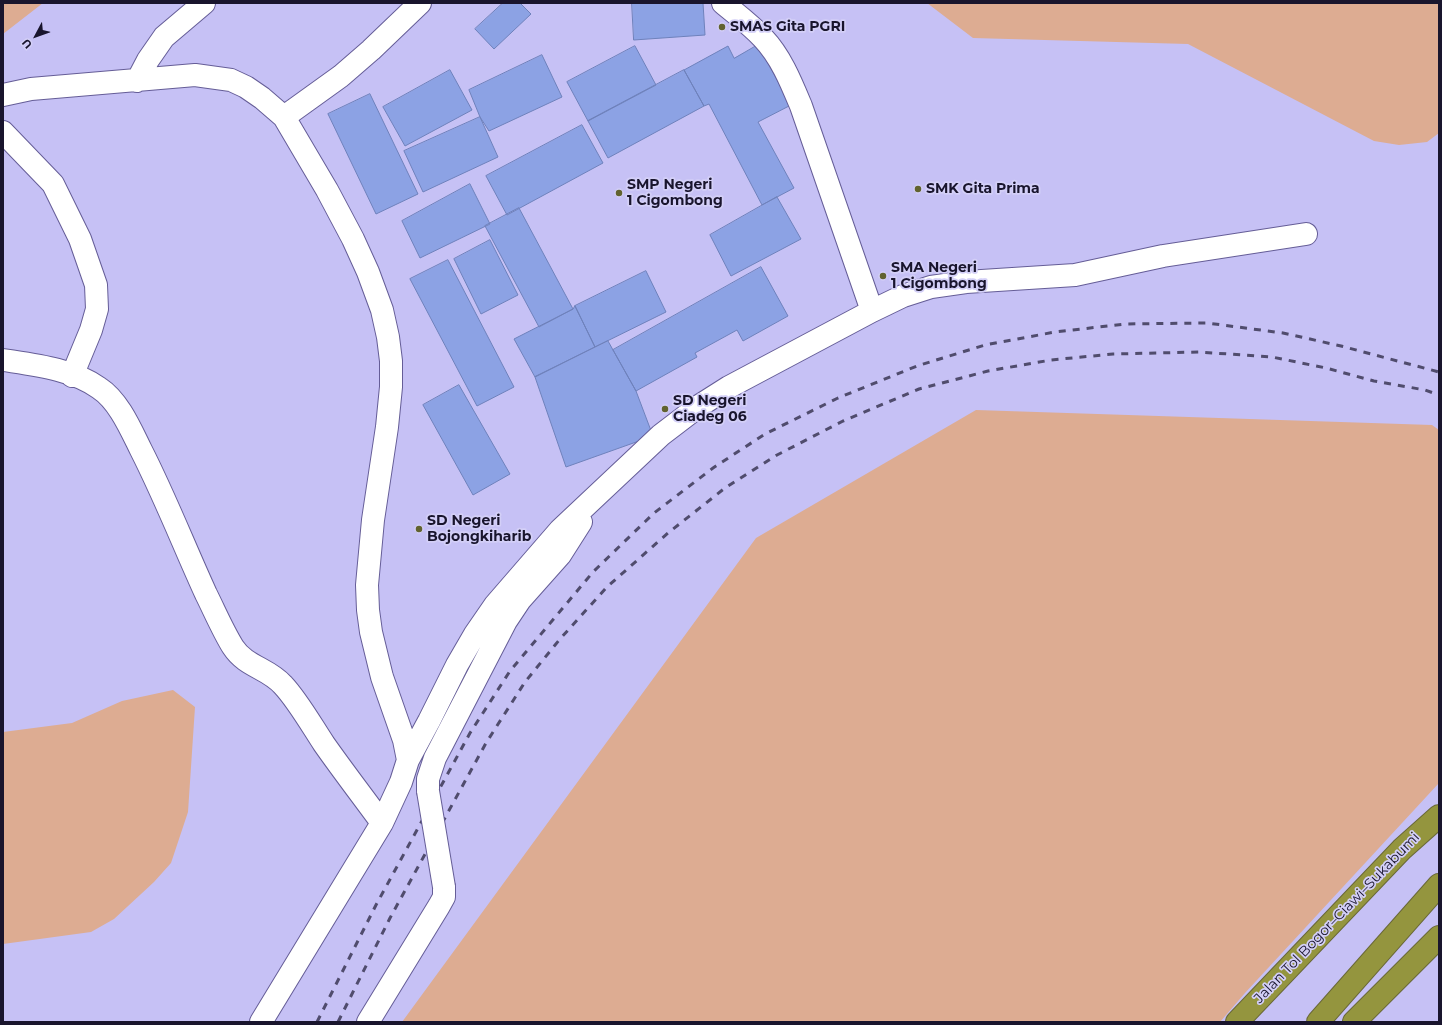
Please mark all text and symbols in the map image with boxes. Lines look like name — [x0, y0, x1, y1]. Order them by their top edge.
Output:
north arrow — [16, 16, 56, 56]
place label: SMAS Gita PGRI — [730, 19, 845, 35]
marker: SMAS Gita PGRI — [717, 22, 727, 32]
text: U — [19, 36, 35, 52]
place label: SMP Negeri 1 Cigombong — [627, 177, 723, 210]
place label: SMK Gita Prima — [926, 181, 1040, 197]
marker: SMK Gita Prima — [913, 184, 923, 194]
marker: SMP Negeri 1 Cigombong — [614, 188, 624, 198]
place label: SMA Negeri 1 Cigombong — [891, 260, 987, 292]
marker: SMA Negeri 1 Cigombong — [878, 271, 888, 281]
place label: SD Negeri Ciadeg 06 — [673, 393, 747, 426]
marker: SD Negeri Ciadeg 06 — [660, 404, 670, 414]
place label: SD Negeri Bojongkiharib — [427, 513, 531, 546]
marker: SD Negeri Bojongkiharib — [414, 524, 424, 534]
street label: Jalan Tol Bogor–Ciawi–Sukabumi — [1251, 829, 1423, 1007]

